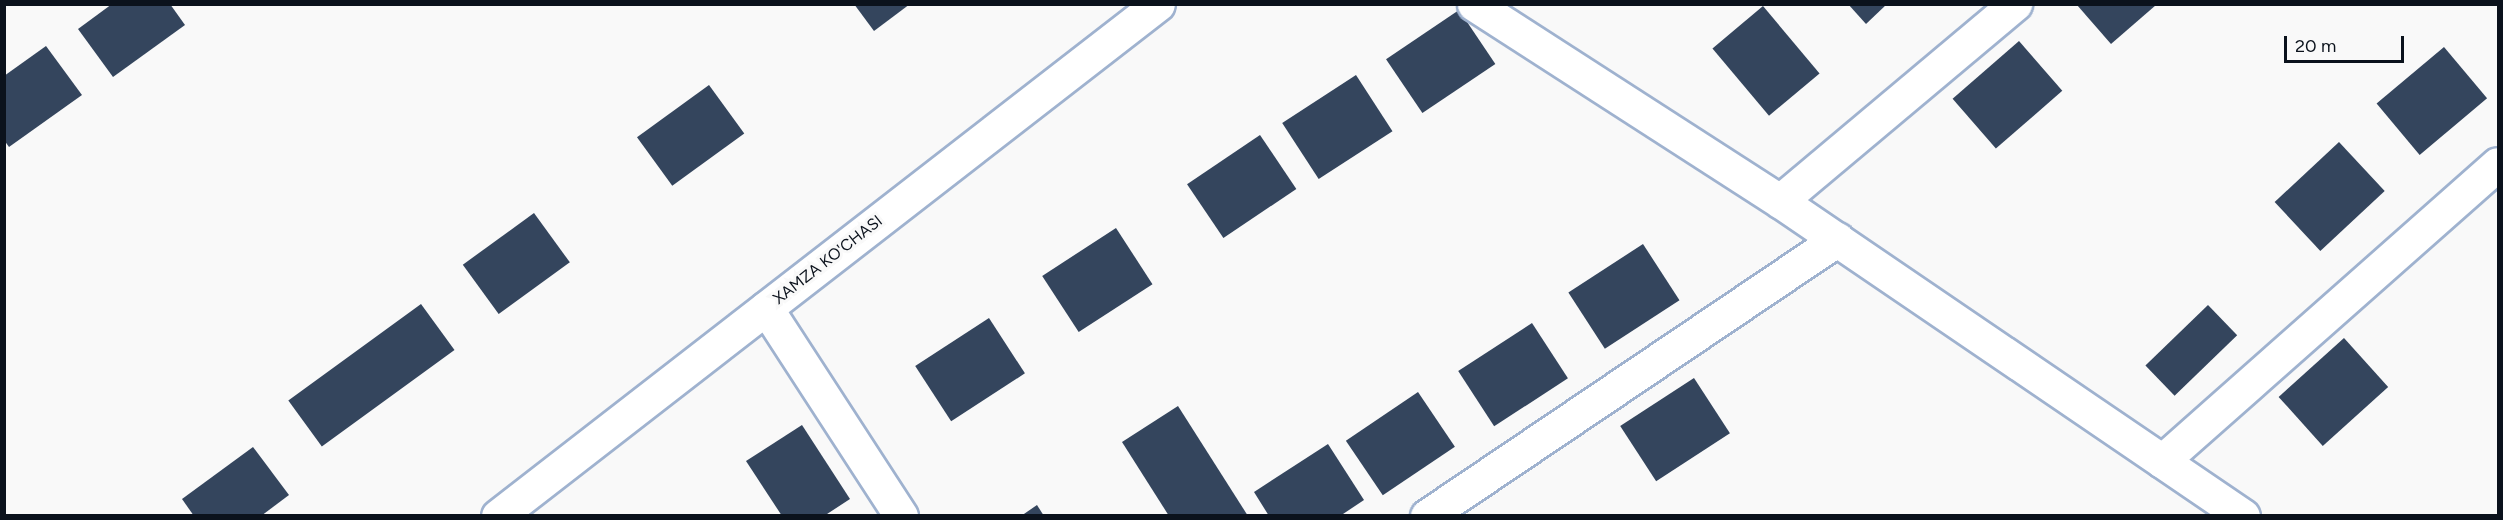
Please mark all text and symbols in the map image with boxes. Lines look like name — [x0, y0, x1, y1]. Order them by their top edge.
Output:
scale bar — [2287, 24, 2407, 62]
text: 20 m — [2295, 35, 2336, 57]
street label: XAMZA KO'CHASI — [770, 211, 886, 309]

